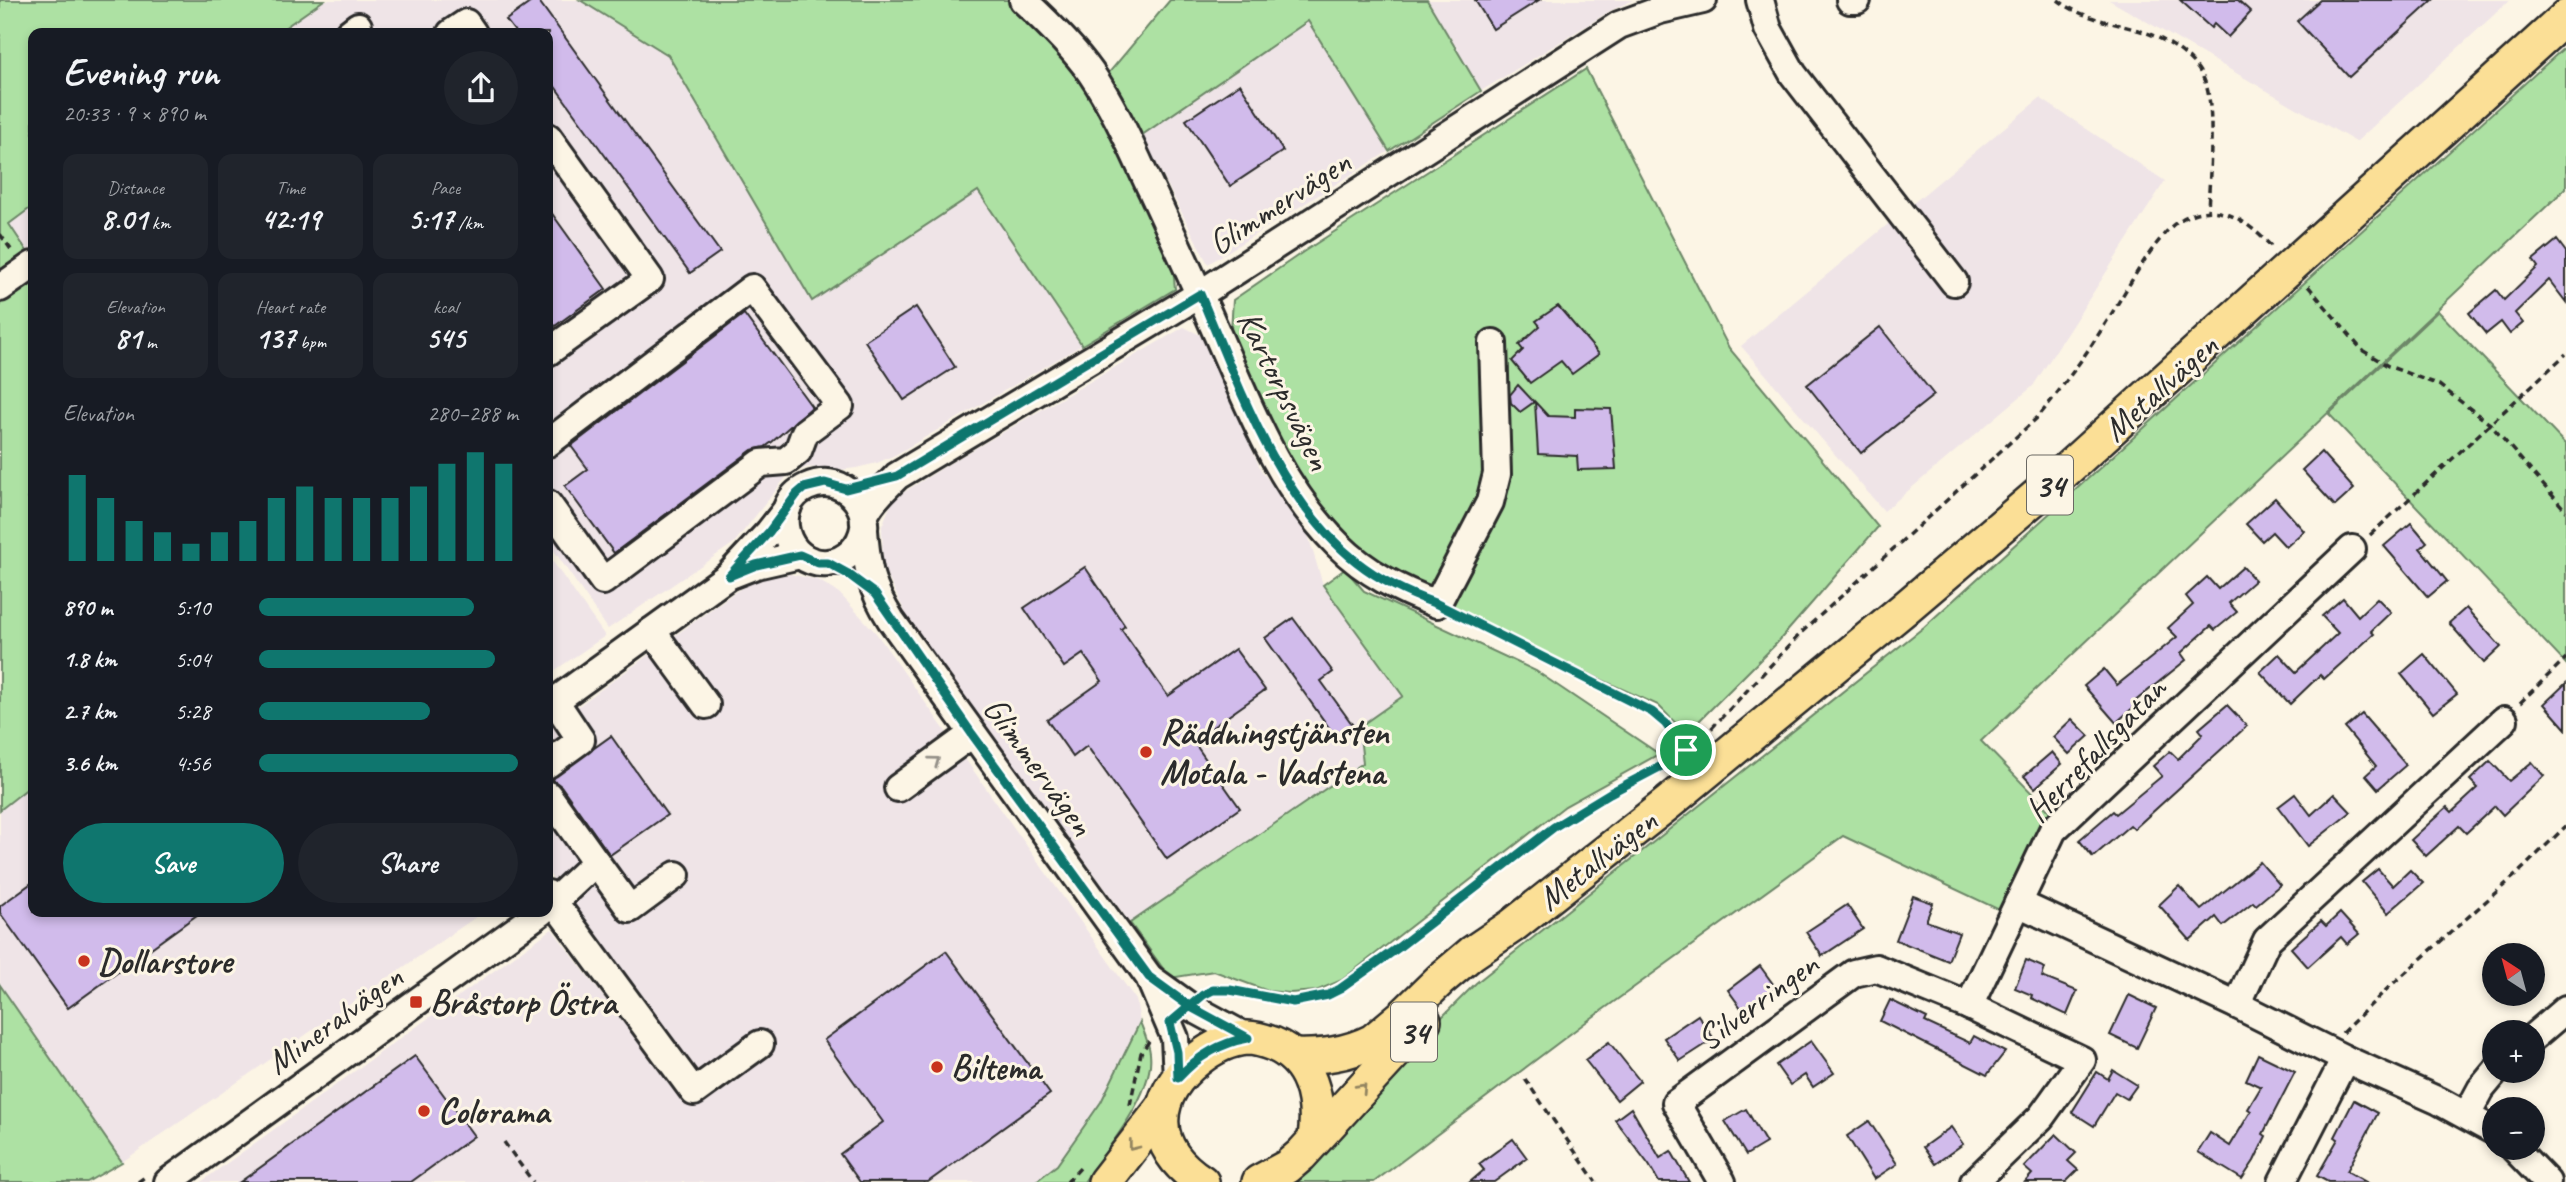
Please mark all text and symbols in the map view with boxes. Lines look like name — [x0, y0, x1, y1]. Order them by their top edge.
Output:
text: Evening run — [63, 49, 219, 96]
button: share — [444, 51, 518, 125]
text: 20:33 · 9 × 890 m — [63, 99, 206, 128]
street label: Glimmervägen — [1199, 139, 1359, 265]
text: Distance — [107, 176, 164, 200]
text: Time — [276, 176, 305, 200]
text: Pace — [431, 176, 460, 200]
text: 8.01 — [101, 200, 147, 238]
text: 42:19 — [261, 200, 320, 238]
text: 5:17 — [408, 200, 454, 238]
text: km — [147, 211, 170, 235]
text: /km — [454, 211, 483, 235]
text: Elevation — [106, 295, 165, 319]
text: Heart rate — [256, 295, 325, 319]
text: kcal — [433, 295, 458, 319]
street label: Kartorpsvägen — [1227, 303, 1343, 478]
text: 81 — [114, 319, 141, 357]
text: 137 — [255, 319, 295, 357]
text: 545 — [426, 319, 465, 357]
street label: Metallvägen — [2093, 323, 2228, 451]
text: m — [141, 330, 157, 354]
text: bpm — [295, 330, 326, 354]
text: Elevation — [63, 399, 134, 428]
text: 280–288 m — [427, 399, 518, 428]
road number: 34 — [2027, 456, 2073, 514]
text: 890 m — [63, 593, 112, 622]
text: 5:10 — [175, 593, 211, 622]
text: 1.8 km — [63, 645, 117, 674]
text: 5:04 — [175, 645, 211, 674]
street label: Herrefallsgatan — [2015, 666, 2177, 832]
street label: Glimmervägen — [973, 688, 1104, 845]
text: 2.7 km — [63, 697, 116, 726]
text: 5:28 — [175, 697, 211, 726]
place label: Räddningstjänsten Motala - Vadstena — [1160, 710, 1389, 795]
pin — [1656, 720, 1716, 780]
icon: arrive — [1667, 731, 1705, 769]
marker: Räddningstjänsten Motala - Vadstena — [1138, 744, 1154, 760]
text: 3.6 km — [63, 749, 117, 778]
text: 4:56 — [175, 749, 211, 778]
one-way arrow — [927, 757, 940, 769]
street label: Metallvägen — [1528, 798, 1667, 920]
button: Save — [63, 823, 284, 903]
button: Share — [298, 823, 518, 903]
place label: Dollarstore — [98, 939, 235, 984]
street label: Silverringen — [1687, 941, 1828, 1061]
north arrow — [2482, 943, 2544, 1006]
map controls — [2482, 943, 2545, 1160]
marker: Dollarstore — [76, 953, 92, 969]
street label: Mineralvägen — [257, 954, 412, 1084]
place label: Bråstorp Östra — [430, 980, 620, 1025]
marker: Bråstorp Östra — [408, 994, 424, 1010]
road number: 34 — [1391, 1002, 1437, 1062]
button: + — [2482, 1020, 2545, 1083]
place label: Biltema — [951, 1045, 1044, 1090]
marker: Biltema — [929, 1059, 945, 1075]
one-way arrow — [1353, 1083, 1366, 1096]
place label: Colorama — [438, 1089, 552, 1134]
button: − — [2482, 1097, 2545, 1160]
marker: Colorama — [416, 1103, 432, 1119]
one-way arrow — [1129, 1138, 1142, 1151]

